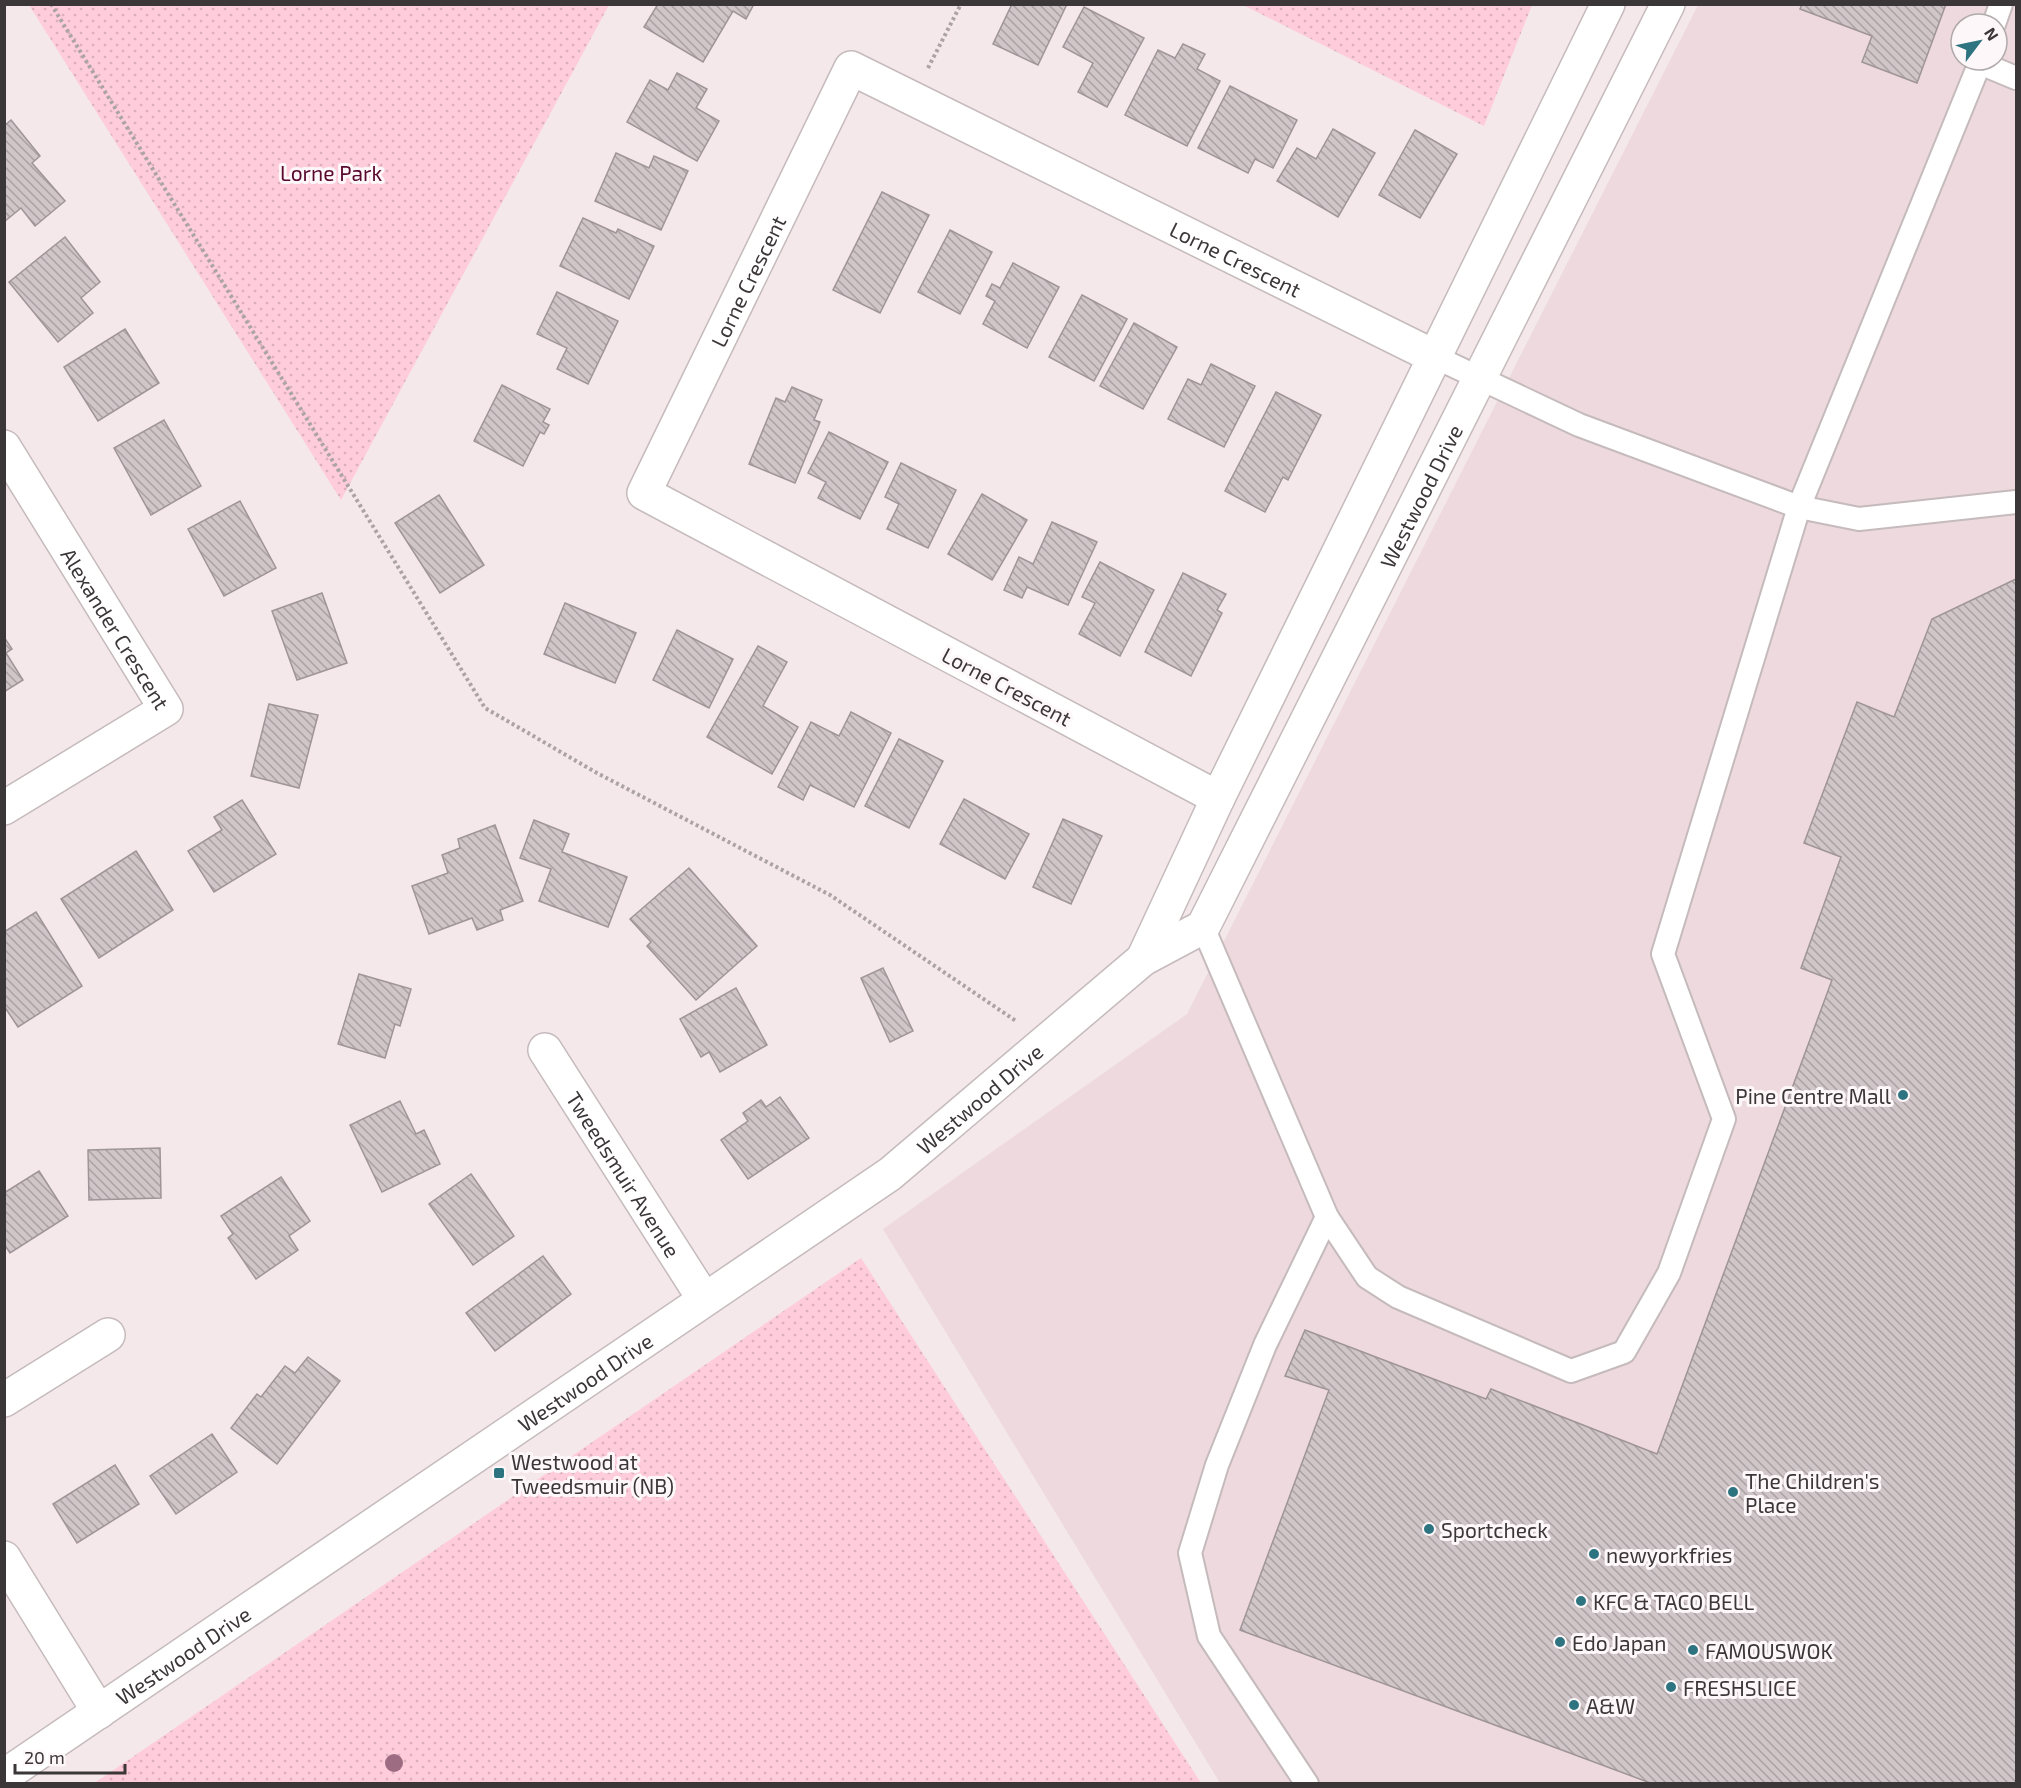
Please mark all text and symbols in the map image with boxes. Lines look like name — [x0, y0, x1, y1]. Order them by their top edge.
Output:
north arrow — [1949, 12, 2009, 72]
text: N — [1981, 24, 2003, 44]
park label: Lorne Park — [280, 160, 382, 185]
street label: Lorne Crescent — [705, 211, 790, 351]
street label: Lorne Crescent — [1166, 215, 1305, 301]
street label: Westwood Drive — [1374, 420, 1467, 572]
street label: Alexander Crescent — [57, 543, 175, 713]
street label: Lorne Crescent — [938, 641, 1076, 731]
street label: Westwood Drive — [911, 1038, 1047, 1159]
place label: Pine Centre Mall — [1735, 1083, 1892, 1108]
street label: Tweedsmuir Avenue — [562, 1086, 686, 1261]
marker: Pine Centre Mall — [1896, 1088, 1910, 1102]
street label: Westwood Drive — [513, 1327, 657, 1436]
place label: Westwood at Tweedsmuir (NB) — [511, 1449, 674, 1498]
marker: Westwood at Tweedsmuir (NB) — [492, 1466, 506, 1480]
place label: The Children's Place — [1745, 1468, 1879, 1517]
marker: The Children's Place — [1726, 1485, 1740, 1499]
place label: Sportcheck — [1441, 1517, 1548, 1542]
marker: Sportcheck — [1422, 1522, 1436, 1536]
place label: newyorkfries — [1606, 1542, 1732, 1567]
marker: newyorkfries — [1587, 1547, 1601, 1561]
place label: KFC & TACO BELL — [1593, 1589, 1755, 1614]
marker: KFC & TACO BELL — [1574, 1594, 1588, 1608]
street label: Westwood Drive — [111, 1600, 255, 1709]
place label: Edo Japan — [1572, 1630, 1667, 1655]
marker: Edo Japan — [1553, 1635, 1567, 1649]
place label: FAMOUSWOK — [1705, 1638, 1833, 1663]
marker: FAMOUSWOK — [1686, 1643, 1700, 1657]
place label: FRESHSLICE — [1683, 1675, 1797, 1700]
marker: FRESHSLICE — [1664, 1680, 1678, 1694]
place label: A&W — [1586, 1693, 1635, 1718]
marker: A&W — [1567, 1698, 1581, 1712]
scale bar — [15, 1737, 124, 1775]
text: 20 m — [24, 1746, 65, 1768]

